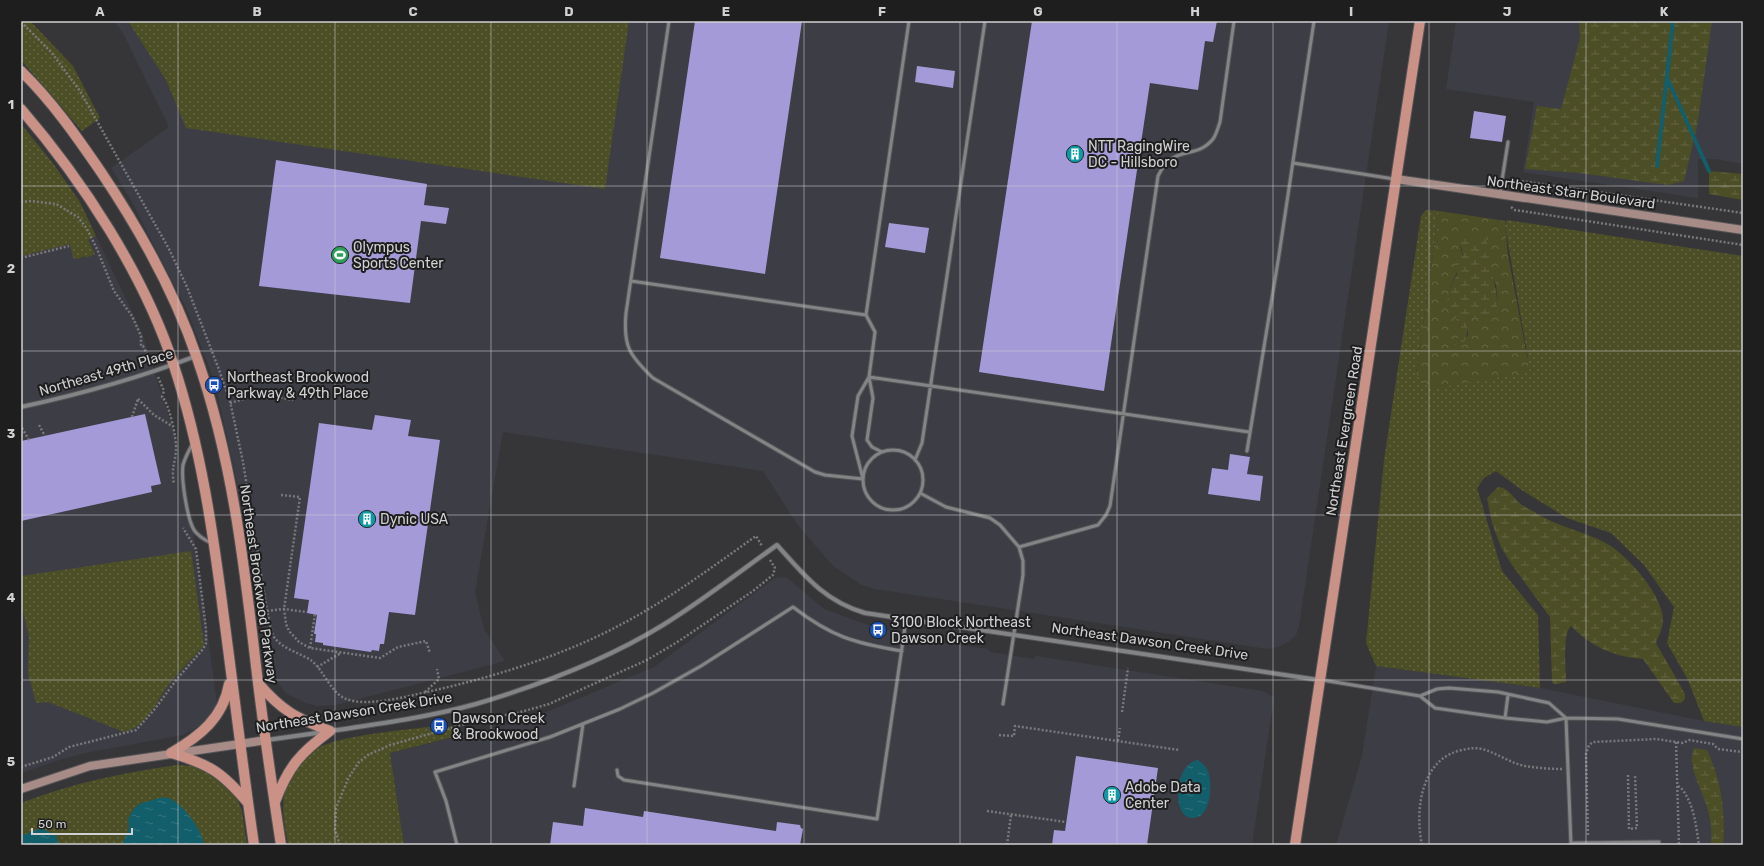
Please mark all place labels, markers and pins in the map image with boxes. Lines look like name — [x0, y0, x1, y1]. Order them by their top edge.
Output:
place label: NTT RagingWire DC - Hillsboro — [1088, 138, 1190, 171]
building icon: NTT RagingWire DC - Hillsboro — [1065, 144, 1085, 164]
place label: Olympus Sports Center — [353, 239, 444, 272]
sports icon: Olympus Sports Center — [330, 245, 350, 265]
place label: Northeast Brookwood Parkway & 49th Place — [227, 369, 369, 402]
bus stop icon: Northeast Brookwood Parkway & 49th Place — [204, 375, 224, 395]
building icon: Dynic USA — [357, 509, 377, 529]
place label: Dynic USA — [380, 511, 449, 528]
place label: 3100 Block Northeast Dawson Creek — [891, 614, 1031, 647]
bus stop icon: 3100 Block Northeast Dawson Creek — [868, 620, 888, 640]
place label: Dawson Creek & Brookwood — [452, 710, 546, 743]
bus stop icon: Dawson Creek & Brookwood — [429, 716, 449, 736]
place label: Adobe Data Center — [1125, 779, 1201, 812]
building icon: Adobe Data Center — [1102, 785, 1122, 805]

